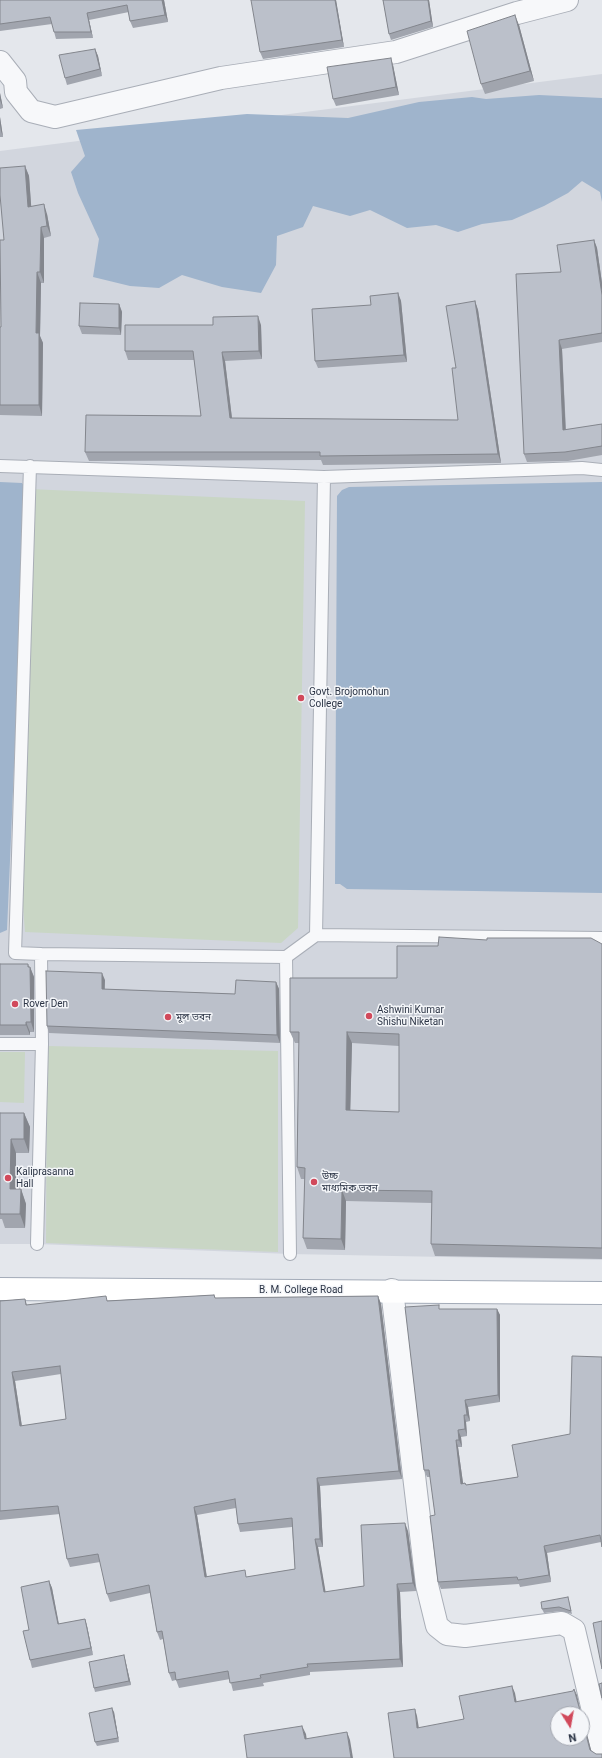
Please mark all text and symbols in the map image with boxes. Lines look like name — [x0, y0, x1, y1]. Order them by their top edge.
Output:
place label: Govt. Brojomohun College — [309, 686, 389, 710]
marker: Govt. Brojomohun College — [296, 693, 306, 703]
place label: Rover Den — [23, 998, 68, 1010]
marker: Rover Den — [10, 999, 20, 1009]
place label: Ashwini Kumar Shishu Niketan — [377, 1004, 444, 1028]
place label: মূল ভবন — [176, 1011, 211, 1023]
marker: Ashwini Kumar Shishu Niketan — [364, 1011, 374, 1021]
marker: মূল ভবন — [163, 1012, 173, 1022]
place label: Kaliprasanna Hall — [16, 1166, 74, 1190]
place label: উচ্চ মাধ্যমিক ভবন — [322, 1170, 378, 1194]
marker: Kaliprasanna Hall — [3, 1173, 13, 1183]
marker: উচ্চ মাধ্যমিক ভবন — [309, 1177, 319, 1187]
street label: B. M. College Road — [259, 1284, 343, 1296]
north arrow — [550, 1706, 590, 1746]
text: N — [567, 1730, 577, 1744]

